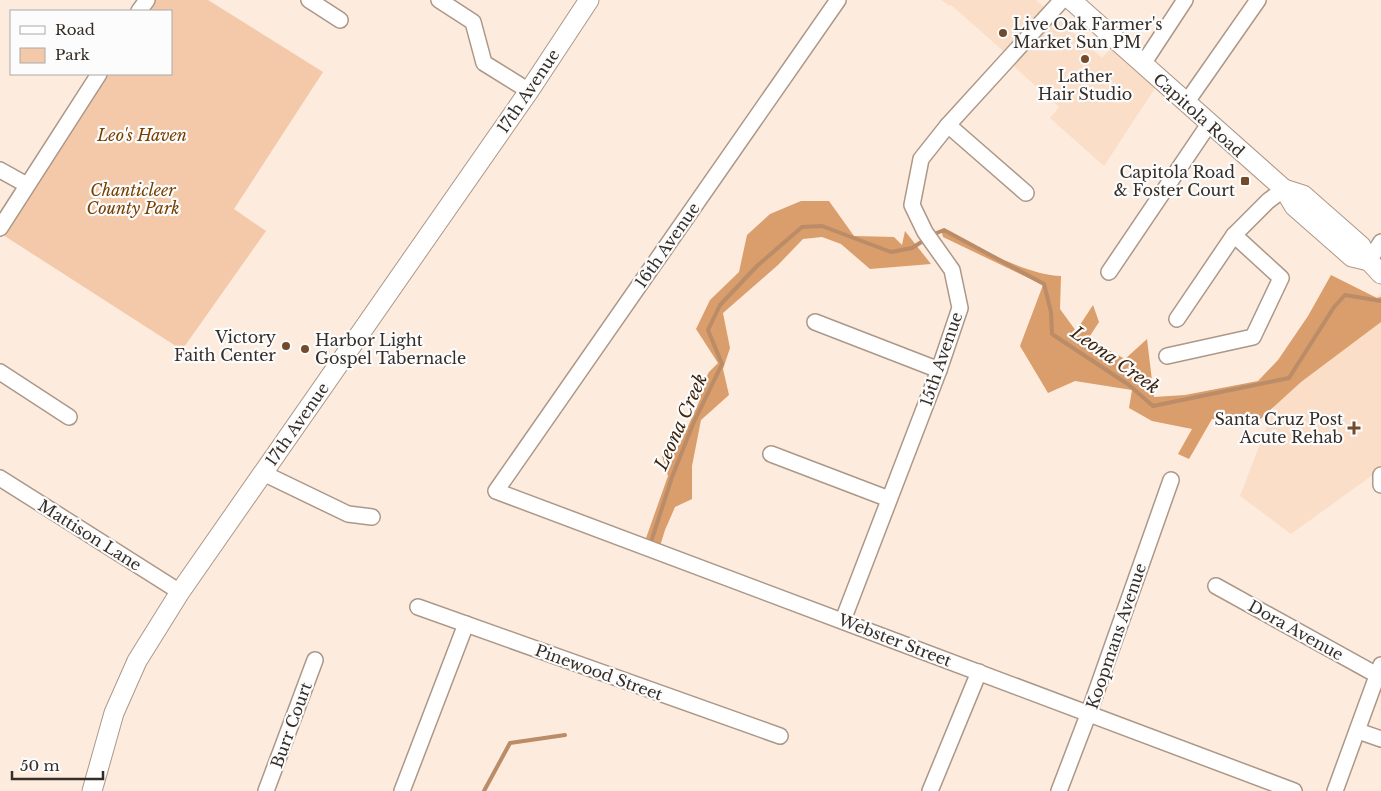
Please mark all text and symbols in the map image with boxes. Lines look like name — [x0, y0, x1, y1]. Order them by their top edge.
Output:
legend — [10, 10, 172, 75]
place label: Live Oak Farmer's Market Sun PM — [1013, 14, 1162, 52]
text: Road — [55, 20, 95, 39]
marker: Live Oak Farmer's Market Sun PM — [997, 27, 1009, 39]
text: Park — [55, 45, 91, 64]
street label: 17th Avenue — [493, 45, 563, 137]
marker: Lather Hair Studio — [1079, 53, 1091, 65]
place label: Lather Hair Studio — [1038, 66, 1132, 104]
street label: Capitola Road — [1149, 69, 1249, 161]
park label: Leo's Haven — [96, 125, 187, 145]
place label: Capitola Road & Foster Court — [1114, 162, 1235, 200]
marker: Capitola Road & Foster Court — [1239, 175, 1251, 187]
park label: Chanticleer County Park — [87, 180, 179, 218]
street label: 16th Avenue — [630, 199, 704, 291]
street label: 15th Avenue — [916, 309, 966, 409]
water label: Leona Creek — [1066, 321, 1163, 399]
place label: Victory Faith Center — [174, 327, 277, 365]
place label: Harbor Light Gospel Tabernacle — [315, 330, 466, 368]
marker: Victory Faith Center — [280, 340, 292, 352]
marker: Harbor Light Gospel Tabernacle — [299, 343, 311, 355]
water label: Leona Creek — [650, 370, 712, 474]
street label: 17th Avenue — [261, 378, 333, 470]
place label: Santa Cruz Post Acute Rehab — [1214, 409, 1343, 447]
marker: Santa Cruz Post Acute Rehab — [1347, 421, 1361, 435]
street label: Mattison Lane — [35, 495, 145, 575]
street label: Koopmans Avenue — [1082, 560, 1150, 712]
street label: Dora Avenue — [1245, 596, 1347, 664]
street label: Webster Street — [835, 609, 954, 671]
street label: Pinewood Street — [533, 640, 665, 704]
street label: Burr Court — [266, 679, 316, 771]
scale bar — [12, 748, 104, 780]
text: 50 m — [20, 756, 60, 775]

